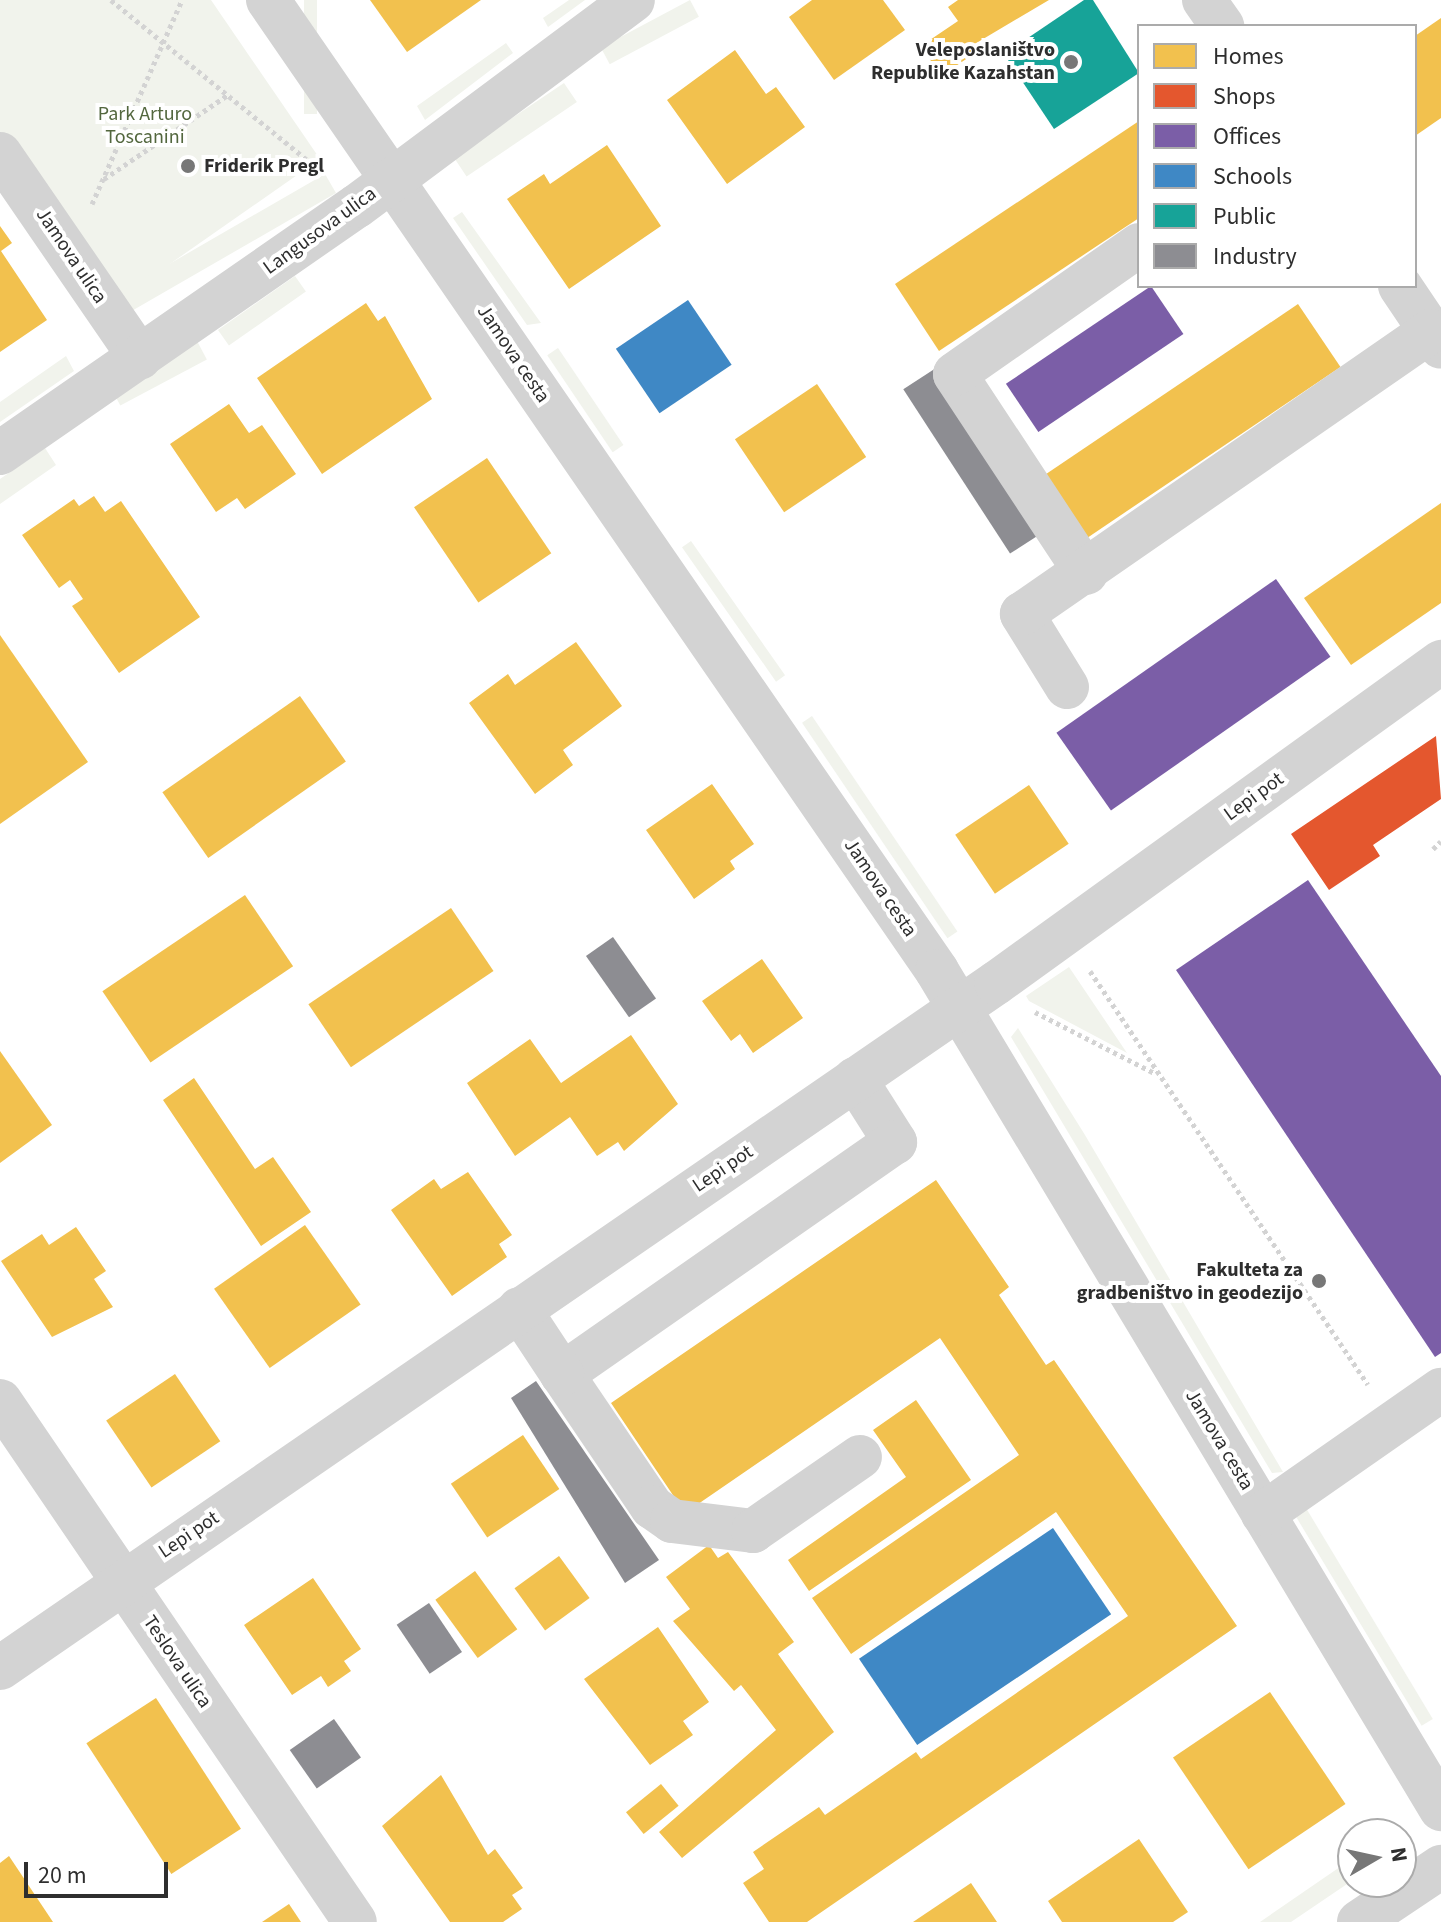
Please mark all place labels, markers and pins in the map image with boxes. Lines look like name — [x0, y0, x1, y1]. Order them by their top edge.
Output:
place label: Veleposlaništvo Republike Kazahstan — [871, 38, 1055, 85]
marker: Veleposlaništvo Republike Kazahstan — [1062, 53, 1080, 71]
place label: Friderik Pregl — [204, 154, 324, 178]
marker: Friderik Pregl — [179, 157, 197, 175]
place label: Fakulteta za gradbeništvo in geodezijo — [1077, 1258, 1303, 1305]
marker: Fakulteta za gradbeništvo in geodezijo — [1310, 1272, 1328, 1290]

